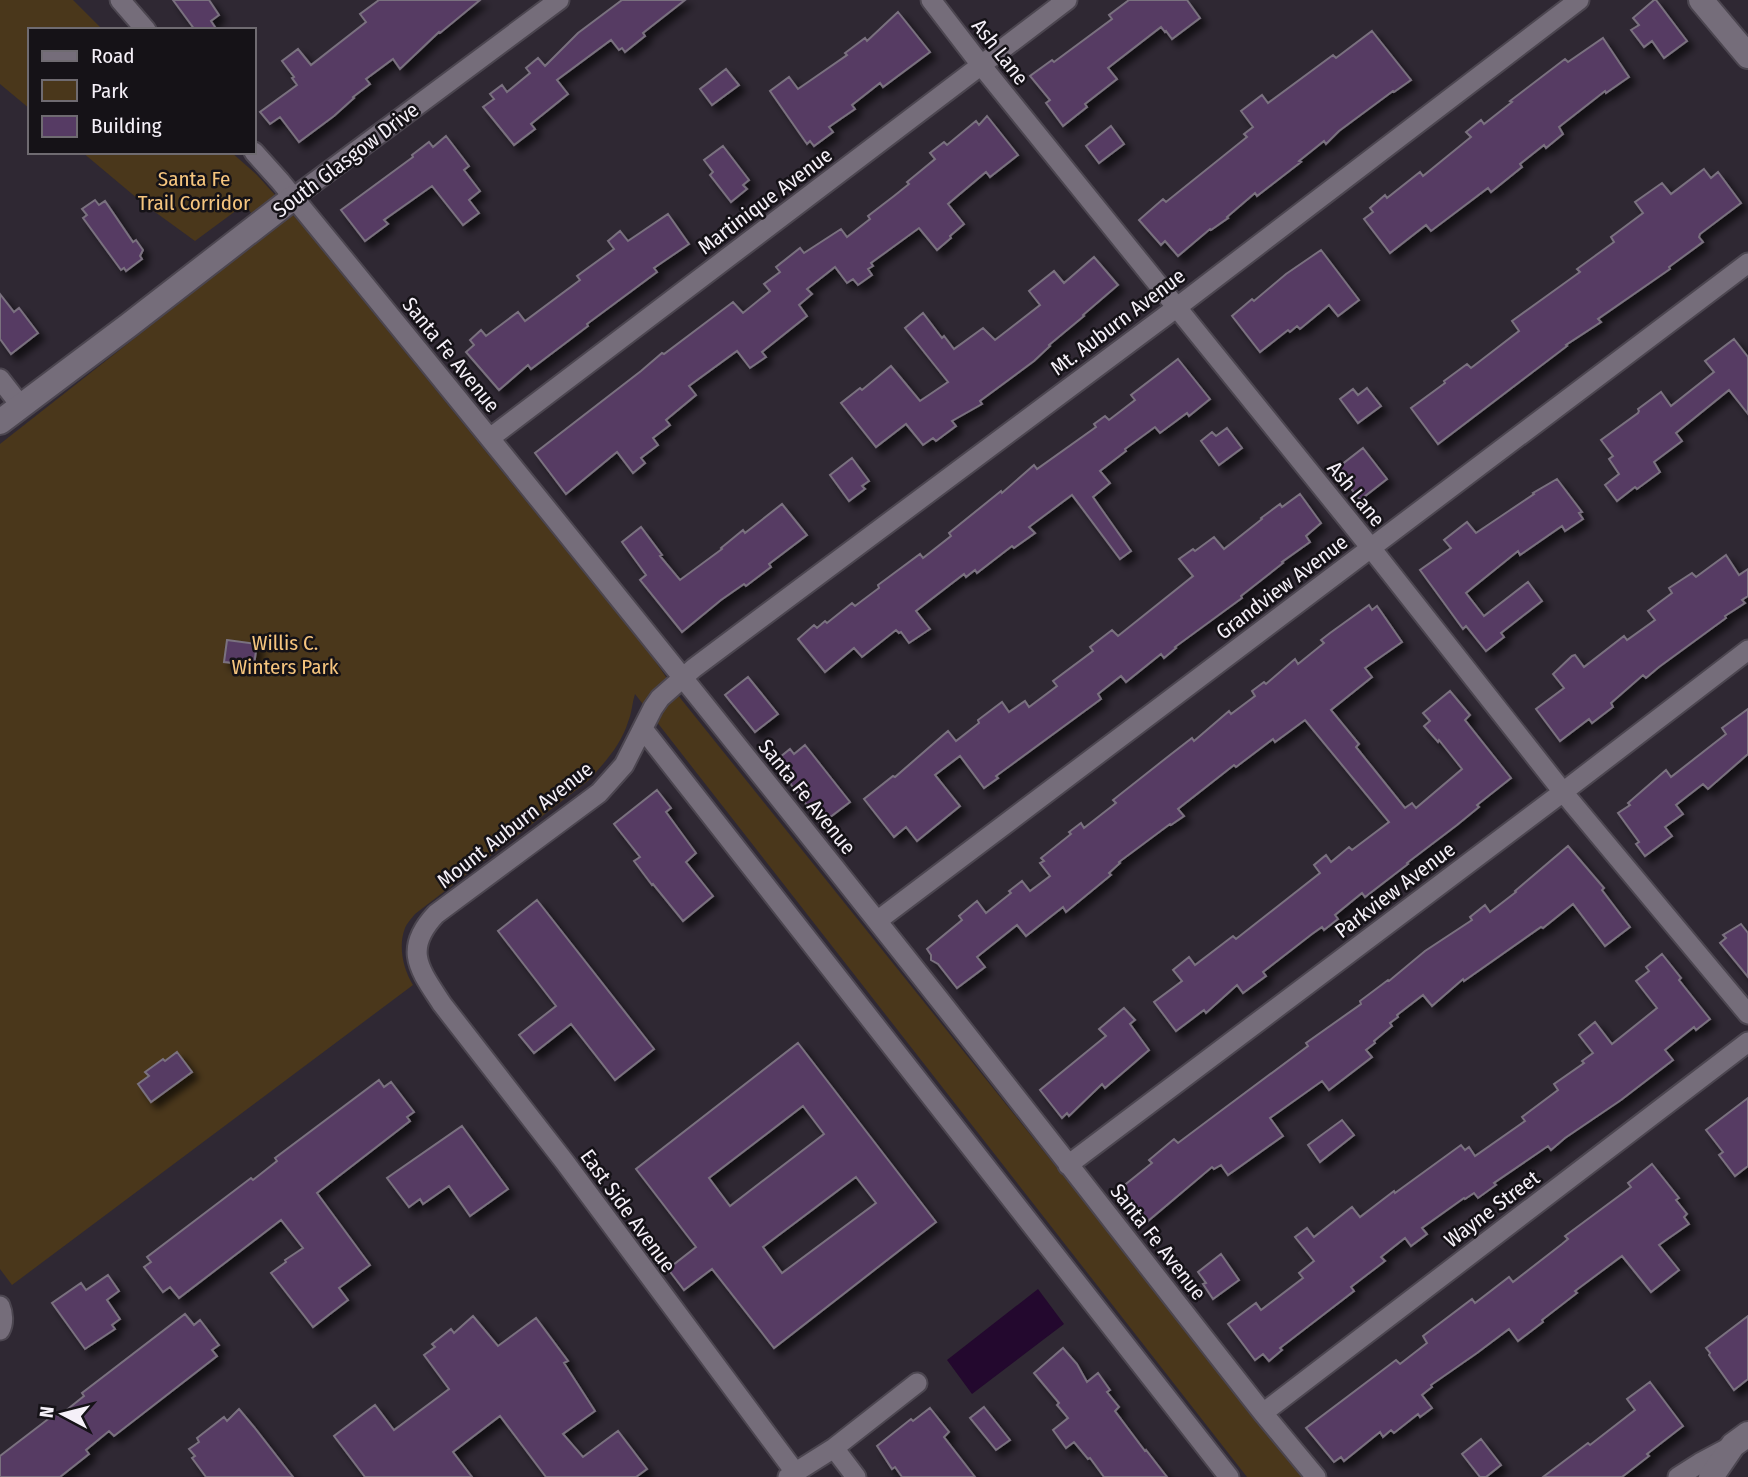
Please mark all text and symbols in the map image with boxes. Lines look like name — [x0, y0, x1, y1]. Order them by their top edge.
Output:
street label: Ash Lane — [966, 14, 1034, 90]
legend — [28, 28, 256, 154]
text: Road — [91, 43, 135, 69]
text: Park — [91, 78, 129, 104]
street label: South Glasgow Drive — [268, 97, 424, 223]
text: Building — [91, 113, 162, 139]
street label: Martinique Avenue — [693, 142, 837, 260]
park label: Santa Fe Trail Corridor — [138, 166, 251, 216]
street label: Mt. Auburn Avenue — [1046, 263, 1190, 381]
street label: Santa Fe Avenue — [397, 292, 505, 418]
street label: Ash Lane — [1322, 456, 1390, 532]
street label: Grandview Avenue — [1211, 529, 1353, 645]
park label: Willis C. Winters Park — [231, 630, 339, 680]
street label: Santa Fe Avenue — [753, 734, 861, 860]
street label: Mount Auburn Avenue — [432, 756, 598, 894]
street label: Parkview Avenue — [1330, 836, 1460, 944]
street label: East Side Avenue — [575, 1144, 681, 1278]
street label: Wayne Street — [1439, 1165, 1545, 1253]
street label: Santa Fe Avenue — [1104, 1179, 1212, 1305]
north arrow — [28, 1379, 98, 1449]
text: N — [35, 1405, 59, 1419]

